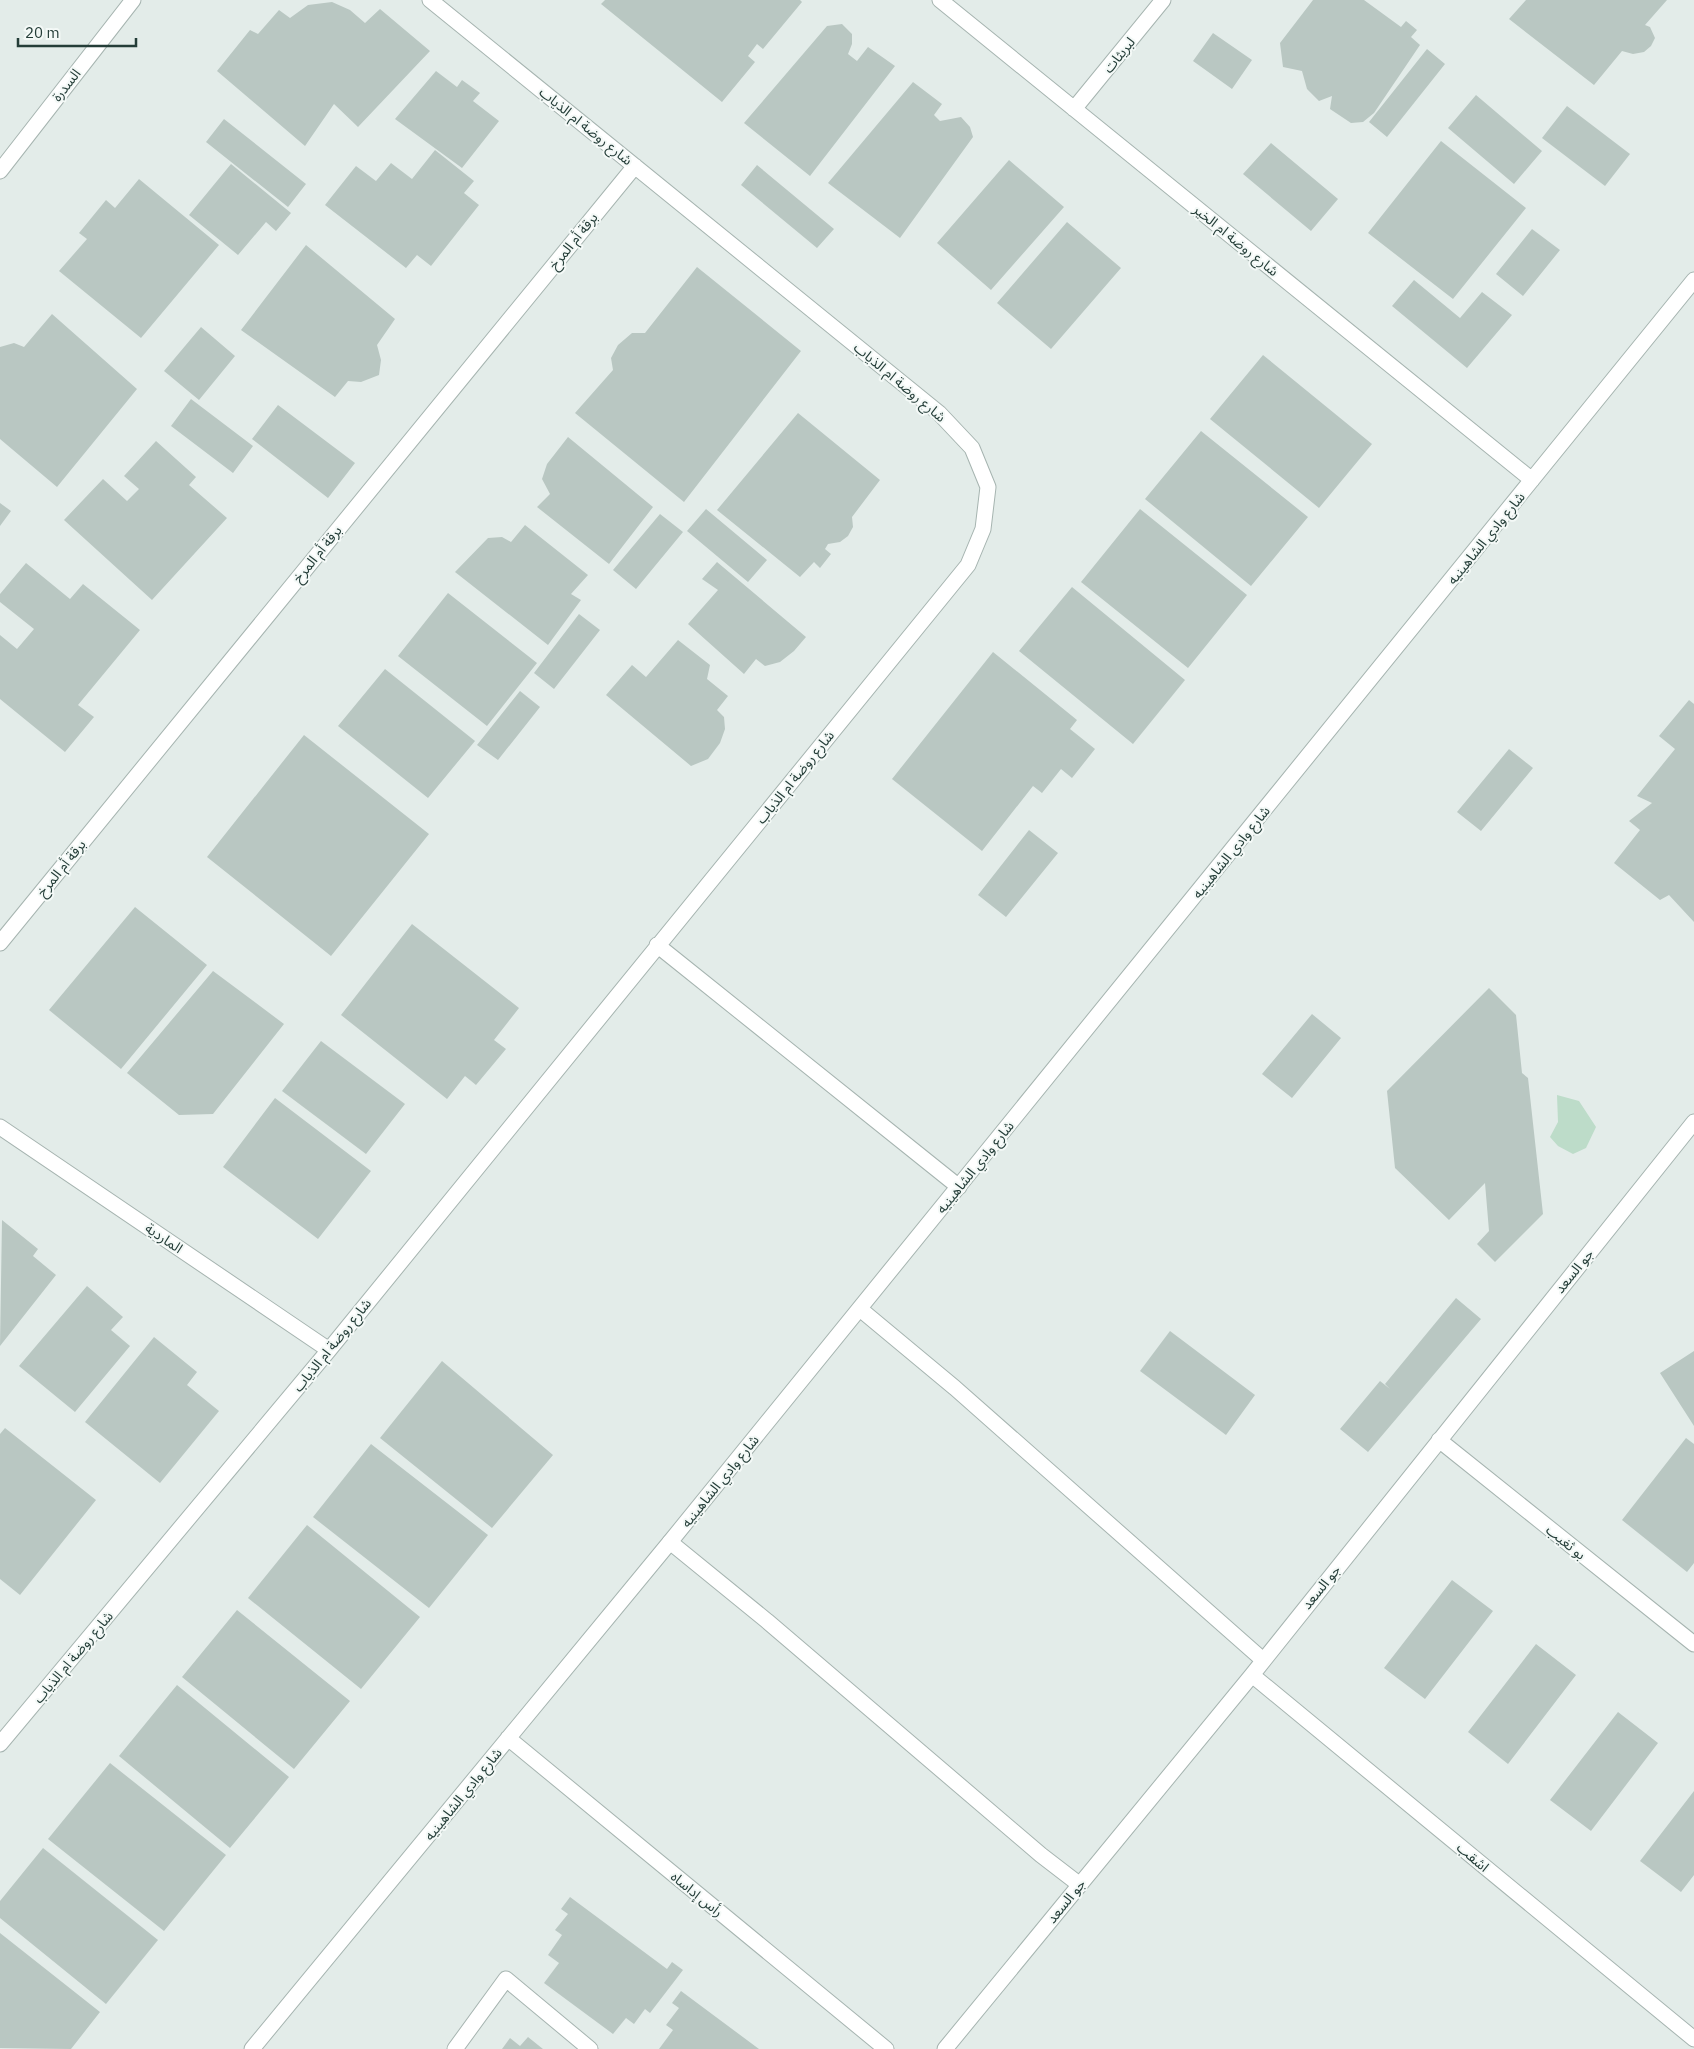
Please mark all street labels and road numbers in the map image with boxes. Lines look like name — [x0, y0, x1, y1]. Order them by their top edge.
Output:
street label: لبريثات — [1099, 33, 1139, 77]
street label: السدرة — [48, 65, 84, 105]
street label: شارع روضة ام الذياب — [534, 83, 636, 171]
street label: شارع روضة ام الخير — [1188, 199, 1282, 282]
street label: برقة أم المرخ — [545, 209, 603, 274]
street label: شارع روضة ام الذياب — [849, 338, 950, 427]
street label: شارع وادي الشاهينيه — [1443, 488, 1531, 589]
street label: برقة أم المرخ — [289, 522, 347, 587]
street label: شارع روضة ام الذياب — [752, 727, 840, 829]
street label: شارع وادي الشاهينيه — [1188, 802, 1276, 903]
street label: برقة أم المرخ — [33, 836, 91, 901]
street label: شارع وادي الشاهينيه — [932, 1117, 1020, 1218]
street label: الماردية — [142, 1219, 186, 1257]
street label: جو السعد — [1551, 1245, 1597, 1297]
street label: شارع روضة ام الذياب — [289, 1295, 377, 1397]
street label: شارع وادي الشاهينيه — [677, 1431, 765, 1532]
street label: بو ثغيب — [1543, 1521, 1590, 1564]
street label: جو السعد — [1298, 1561, 1344, 1613]
street label: شارع روضة ام الذياب — [29, 1607, 118, 1708]
street label: شارع وادي الشاهينيه — [420, 1744, 508, 1845]
street label: اشقب — [1453, 1838, 1493, 1876]
street label: رأس إداساه — [666, 1867, 727, 1921]
street label: جو السعد — [1043, 1875, 1089, 1927]

